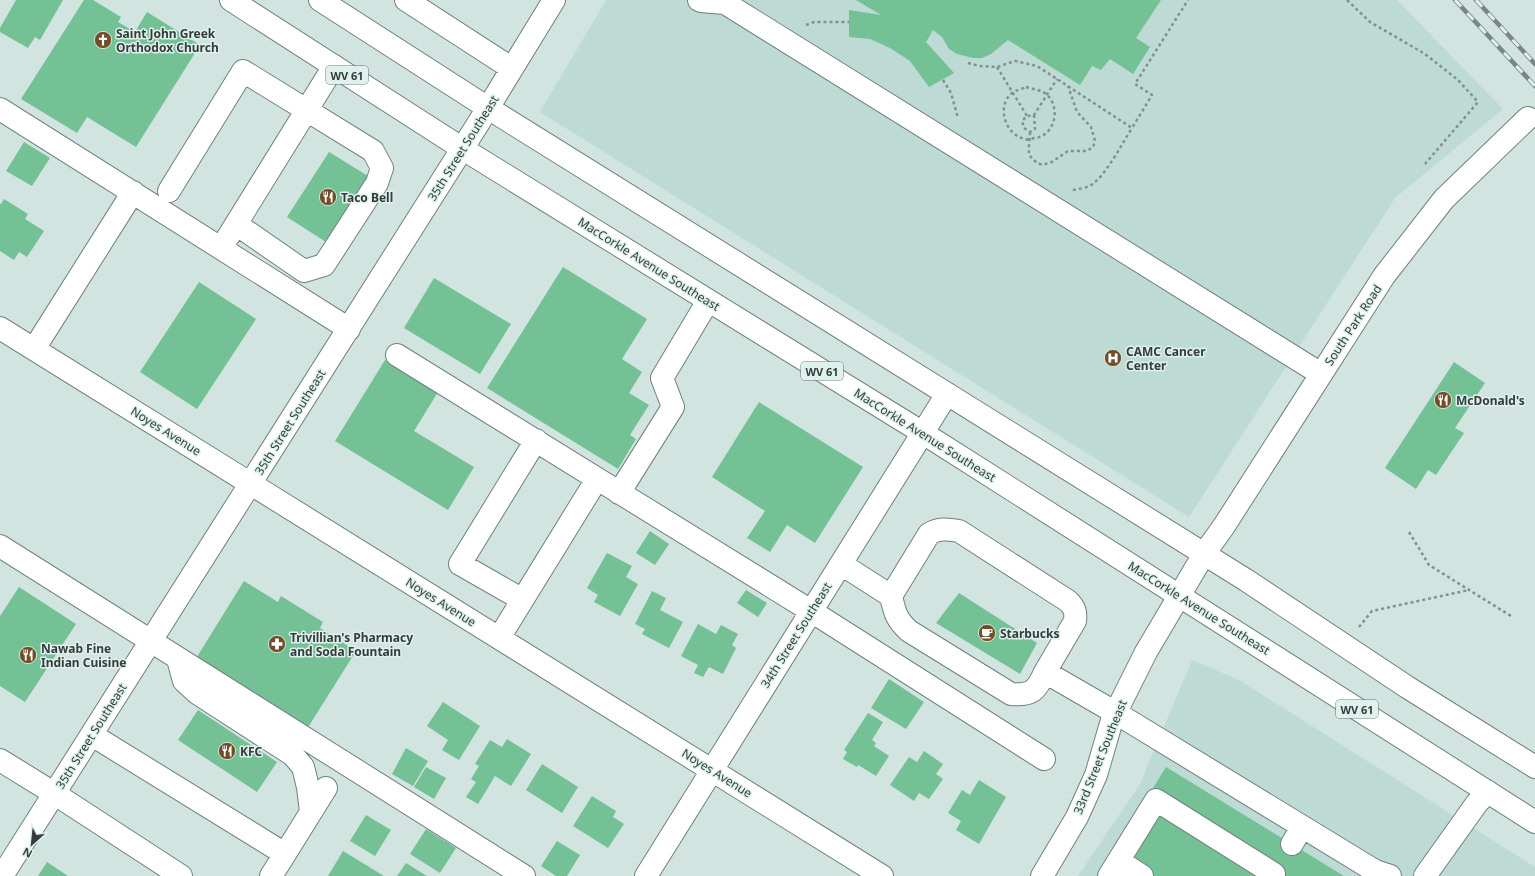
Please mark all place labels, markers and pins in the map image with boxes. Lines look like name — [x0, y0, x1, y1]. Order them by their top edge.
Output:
place label: Saint John Greek Orthodox Church — [116, 25, 219, 56]
church icon: Saint John Greek Orthodox Church — [93, 30, 113, 50]
restaurant icon: Taco Bell — [318, 187, 338, 207]
place label: Taco Bell — [341, 189, 393, 206]
place label: CAMC Cancer Center — [1126, 343, 1206, 374]
hospital icon: CAMC Cancer Center — [1103, 348, 1123, 368]
restaurant icon: McDonald's — [1433, 390, 1453, 410]
place label: McDonald's — [1456, 392, 1525, 409]
cafe icon: Starbucks — [977, 623, 997, 643]
place label: Starbucks — [1000, 625, 1059, 642]
place label: Trivillian's Pharmacy and Soda Fountain — [290, 629, 413, 660]
pharmacy icon: Trivillian's Pharmacy and Soda Fountain — [267, 634, 287, 654]
place label: Nawab Fine Indian Cuisine — [41, 640, 126, 671]
restaurant icon: Nawab Fine Indian Cuisine — [18, 645, 38, 665]
restaurant icon: KFC — [217, 741, 237, 761]
place label: KFC — [240, 743, 263, 760]

